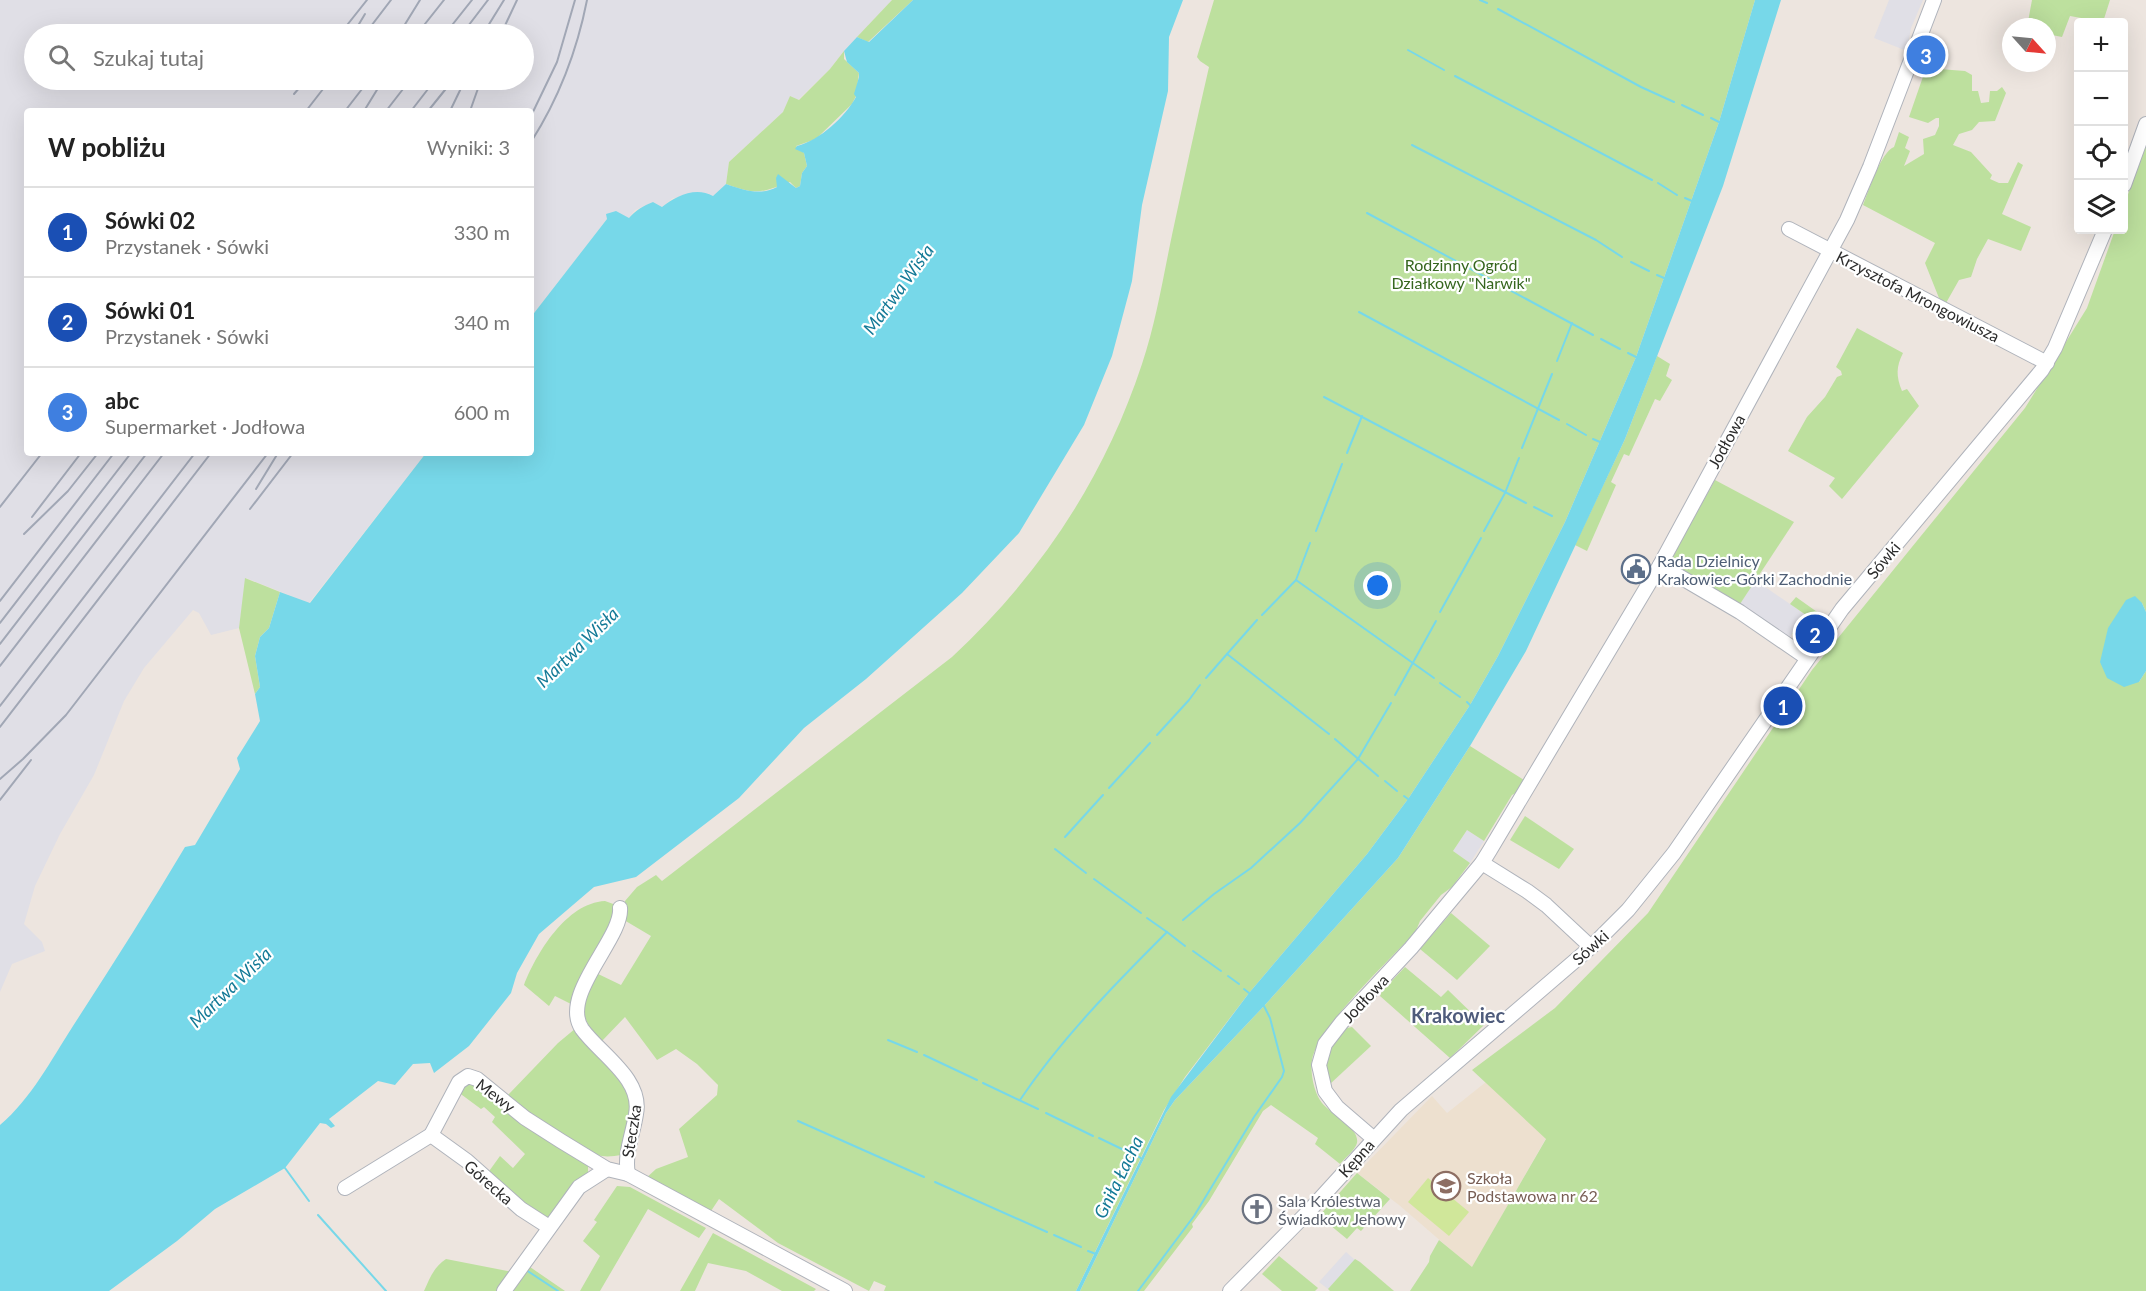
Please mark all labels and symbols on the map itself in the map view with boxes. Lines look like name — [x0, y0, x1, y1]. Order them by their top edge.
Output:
north arrow — [2002, 18, 2056, 72]
pin: 3 — [1906, 32, 1946, 78]
water label: Martwa Wisła — [858, 240, 938, 338]
street label: Krzysztofa Mrongowiusza — [1833, 246, 2003, 346]
park label: Rodzinny Ogród Działkowy "Narwik" — [1391, 255, 1531, 292]
street label: Jodłowa — [1703, 411, 1749, 471]
street label: Sówki — [1862, 538, 1904, 582]
place label: Rada Dzielnicy Krakowiec-Górki Zachodnie — [1657, 551, 1852, 588]
public building icon: Rada Dzielnicy Krakowiec-Górki Zachodnie — [1620, 553, 1652, 585]
your location — [1363, 571, 1392, 600]
water label: Martwa Wisła — [531, 602, 623, 692]
pin: 2 — [1796, 612, 1834, 656]
pin: 1 — [1764, 684, 1802, 728]
street label: Sówki — [1568, 926, 1612, 968]
water label: Martwa Wisła — [184, 942, 276, 1032]
street label: Jodłowa — [1338, 970, 1392, 1026]
district label: Krakowiec — [1411, 1003, 1505, 1027]
street label: Mewy — [473, 1074, 520, 1116]
street label: Steczka — [617, 1103, 645, 1159]
water label: Gniła Łacha — [1089, 1132, 1147, 1222]
street label: Kępna — [1334, 1135, 1378, 1181]
street label: Górecka — [461, 1156, 517, 1208]
place label: Szkoła Podstawowa nr 62 — [1467, 1168, 1598, 1205]
school or university icon: Szkoła Podstawowa nr 62 — [1430, 1170, 1462, 1202]
place label: Sala Królestwa Świadków Jehowy — [1278, 1191, 1407, 1228]
church icon: Sala Królestwa Świadków Jehowy — [1241, 1193, 1273, 1225]

